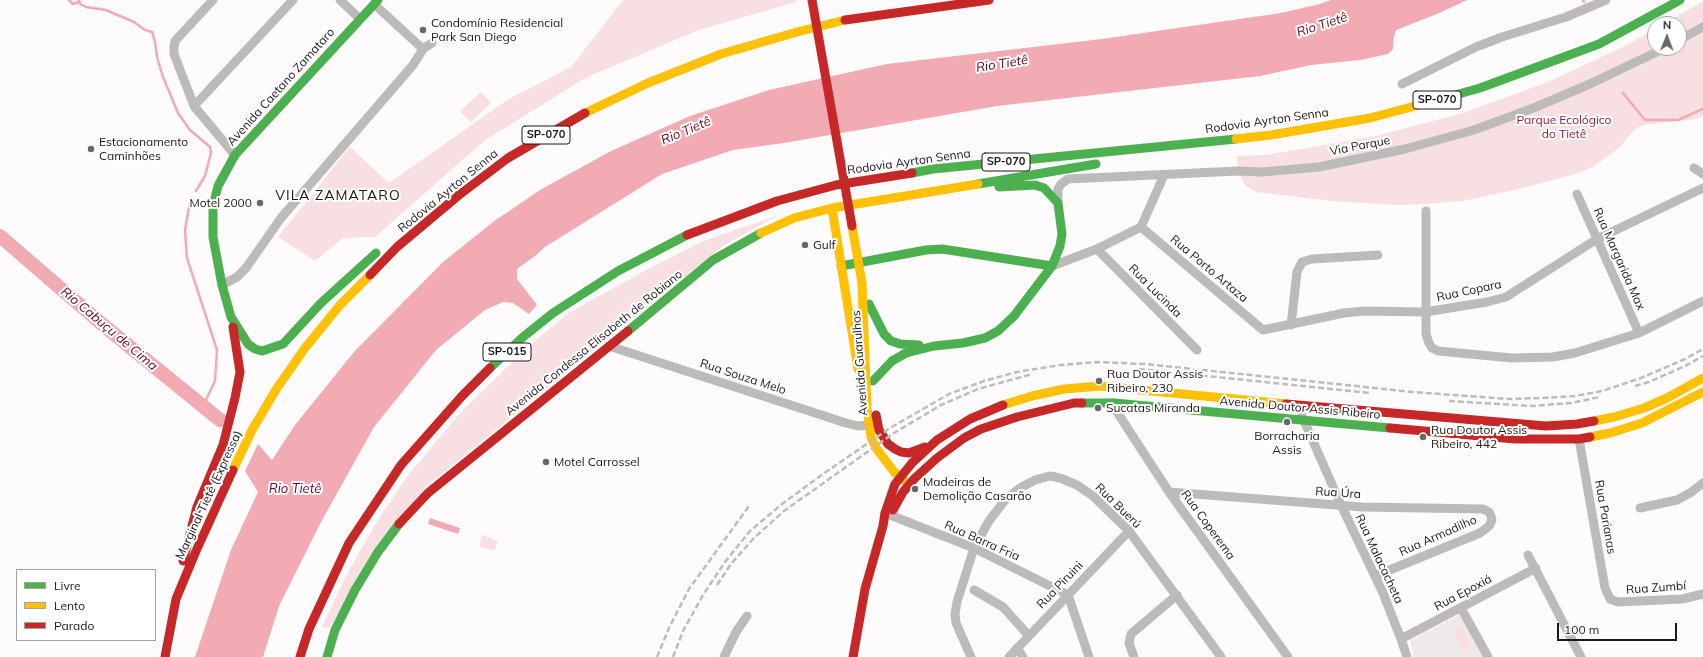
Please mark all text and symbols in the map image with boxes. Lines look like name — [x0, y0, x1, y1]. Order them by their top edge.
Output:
water label: Rio Tietê — [1295, 9, 1349, 41]
place label: Condomínio Residencial Park San Diego — [431, 16, 563, 44]
north arrow — [1647, 16, 1687, 56]
text: N — [1663, 18, 1671, 32]
street label: Avenida Caetano Zamataro — [224, 25, 338, 149]
marker: Condomínio Residencial Park San Diego — [418, 25, 428, 35]
water label: Rio Tietê — [975, 52, 1029, 76]
road number: SP-070 — [1413, 91, 1461, 109]
street label: Rodovia Ayrton Senna — [1204, 105, 1330, 137]
park label: Parque Ecológico do Tietê — [1517, 113, 1611, 141]
water label: Rio Tietê — [659, 114, 713, 148]
road number: SP-070 — [522, 126, 570, 144]
street label: Via Parque — [1329, 133, 1391, 159]
place label: Estacionamento Caminhões — [99, 135, 188, 163]
marker: Estacionamento Caminhões — [86, 144, 96, 154]
street label: Rodovia Ayrton Senna — [395, 146, 501, 236]
street label: Rodovia Ayrton Senna — [846, 146, 972, 178]
road number: SP-070 — [982, 153, 1030, 171]
district label: VILA ZAMATARO — [275, 188, 401, 204]
place label: Motel 2000 — [189, 196, 252, 210]
marker: Motel 2000 — [255, 198, 265, 208]
street label: Rua Margarida Max — [1590, 206, 1648, 312]
street label: Rua Porto Artaza — [1167, 232, 1251, 306]
place label: Gulf — [813, 238, 836, 252]
marker: Gulf — [800, 240, 810, 250]
street label: Rua Lucinda — [1125, 261, 1185, 321]
street label: Avenida Condessa Elisabeth de Robiano — [503, 267, 685, 419]
street label: Rua Copara — [1435, 277, 1503, 305]
water label: Rio Cabuçu de Cima — [57, 284, 161, 374]
street label: Avenida Guarulhos — [849, 310, 871, 416]
road number: SP-015 — [483, 343, 531, 361]
street label: Rua Souza Melo — [698, 356, 788, 398]
place label: Rua Doutor Assis Ribeiro, 230 — [1107, 367, 1203, 395]
marker: Rua Doutor Assis Ribeiro, 230 — [1094, 376, 1104, 386]
street label: Avenida Doutor Assis Ribeiro — [1219, 394, 1381, 422]
place label: Sucatas Miranda — [1106, 401, 1200, 415]
marker: Sucatas Miranda — [1093, 403, 1103, 413]
marker: Borracharia Assis — [1282, 417, 1292, 427]
place label: Rua Doutor Assis Ribeiro, 442 — [1431, 423, 1527, 451]
street label: Marginal Tietê (Expressa) — [173, 428, 245, 562]
place label: Borracharia Assis — [1254, 429, 1320, 457]
marker: Rua Doutor Assis Ribeiro, 442 — [1418, 432, 1428, 442]
place label: Motel Carrossel — [554, 455, 640, 469]
marker: Motel Carrossel — [541, 457, 551, 467]
place label: Madeiras de Demolição Casarão — [923, 475, 1031, 503]
street label: Rua Parianas — [1591, 479, 1619, 555]
water label: Rio Tietê — [269, 481, 321, 497]
street label: Rua Buerú — [1092, 481, 1144, 531]
marker: Madeiras de Demolição Casarão — [910, 484, 920, 494]
street label: Rua Úra — [1315, 484, 1361, 502]
street label: Rua Coperema — [1178, 487, 1238, 563]
street label: Rua Malacacheta — [1352, 512, 1406, 606]
street label: Rua Armadilho — [1397, 512, 1479, 560]
street label: Rua Barra Fria — [942, 518, 1022, 564]
street label: Rua Piruini — [1034, 558, 1086, 612]
legend — [16, 569, 156, 641]
street label: Rua Epoxiá — [1432, 572, 1494, 614]
text: Livre — [54, 578, 81, 593]
street label: Rua Zumbí — [1626, 579, 1686, 597]
text: Lento — [54, 598, 85, 613]
scale bar — [1559, 615, 1679, 641]
text: Parado — [54, 618, 94, 633]
text: 100 m — [1564, 622, 1599, 637]

